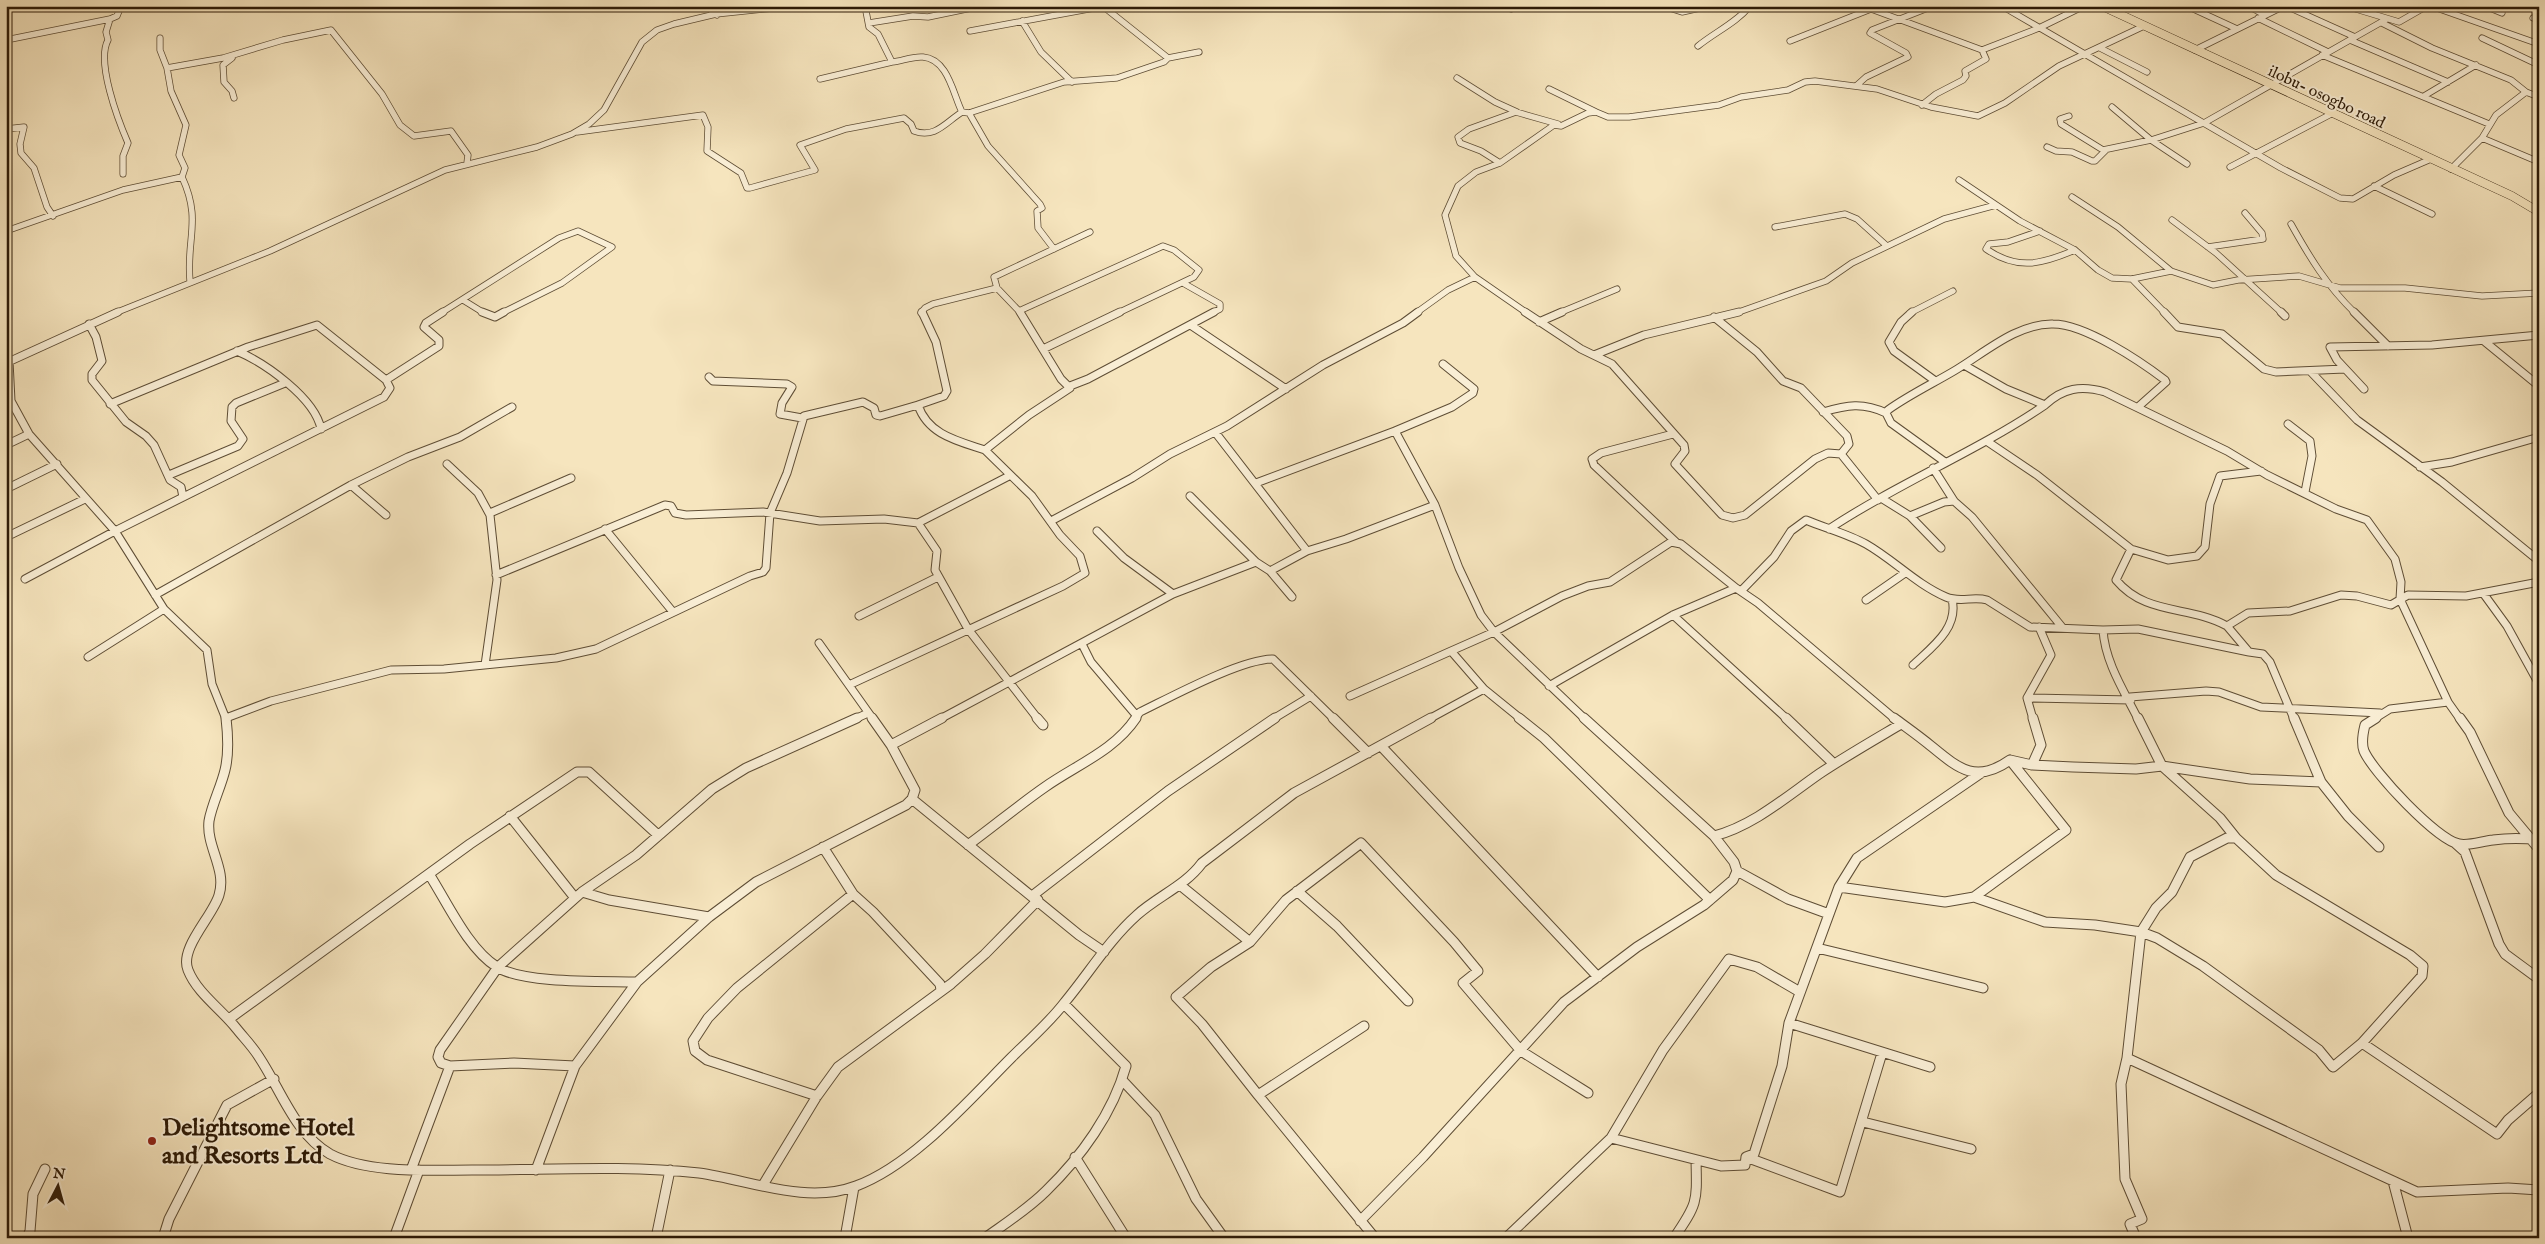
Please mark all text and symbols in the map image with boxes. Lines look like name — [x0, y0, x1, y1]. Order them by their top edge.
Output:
street label: ilobu- osogbo road — [2264, 62, 2388, 134]
place label: Delightsome Hotel and Resorts Ltd — [162, 1113, 355, 1172]
marker: Delightsome Hotel and Resorts Ltd — [146, 1135, 158, 1147]
north arrow — [32, 1162, 82, 1212]
text: N — [51, 1164, 66, 1184]

